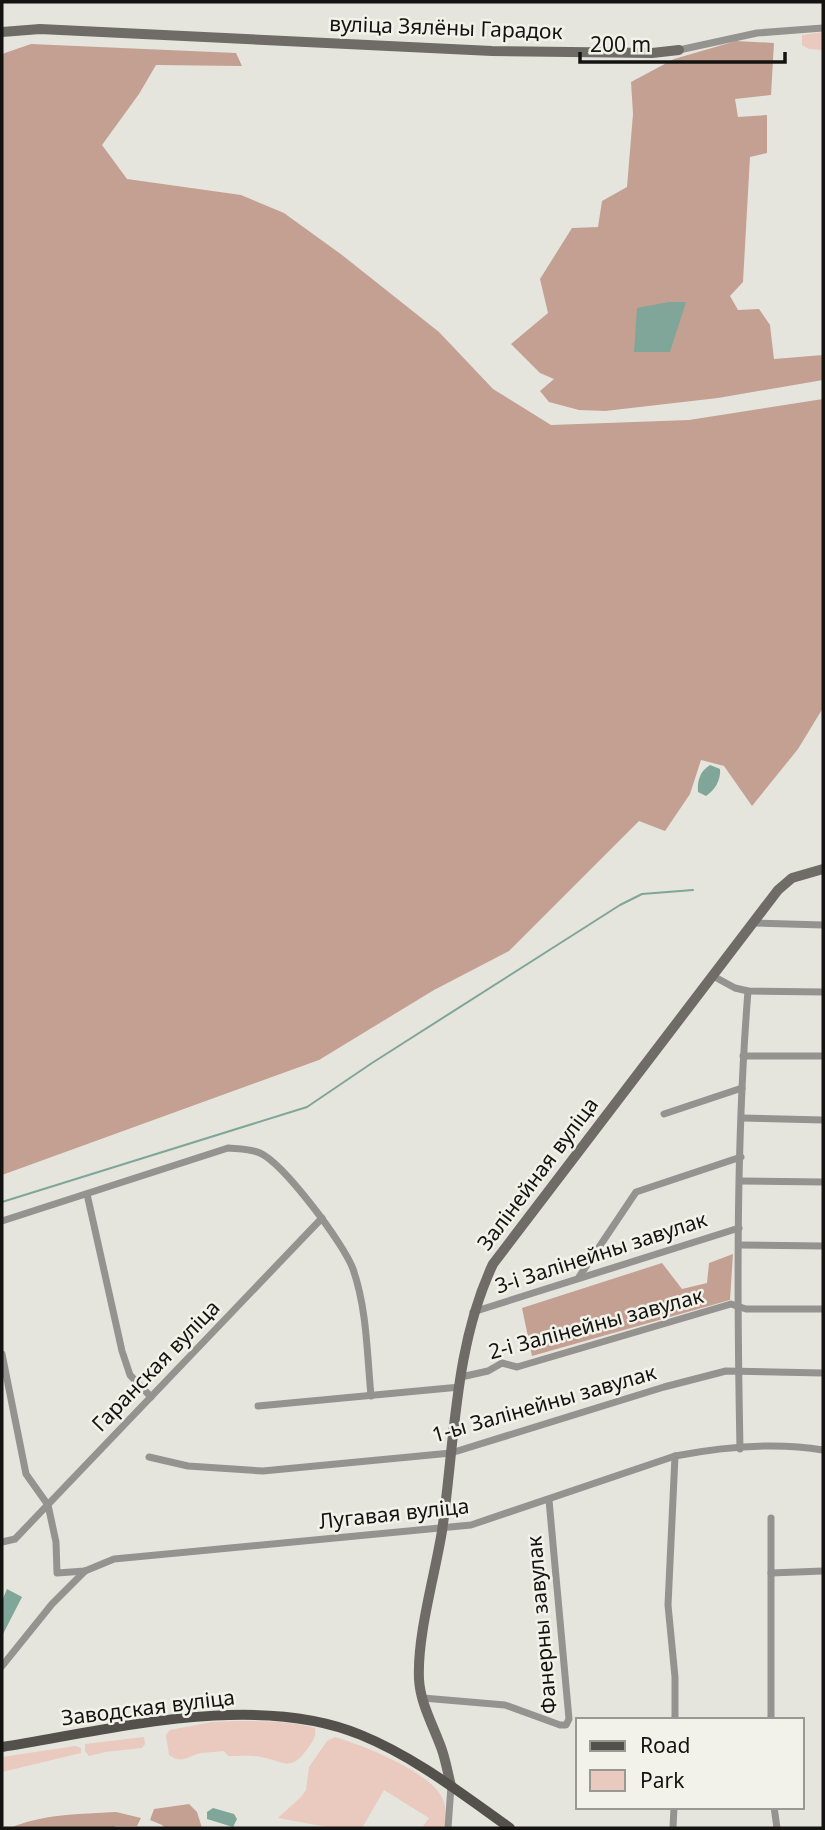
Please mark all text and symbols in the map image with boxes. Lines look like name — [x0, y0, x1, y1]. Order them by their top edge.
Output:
street label: вуліца Зялёны Гарадок — [329, 9, 563, 45]
scale bar — [580, 21, 785, 65]
text: 200 m — [590, 30, 651, 58]
street label: Залінейная вуліца — [470, 1091, 604, 1256]
street label: 3-і Залінейны завулак — [491, 1205, 710, 1300]
street label: 2-і Залінейны завулак — [485, 1281, 706, 1365]
street label: Гаранская вуліца — [85, 1293, 225, 1437]
street label: 1-ы Залінейны завулак — [428, 1358, 659, 1448]
street label: Лугавая вуліца — [317, 1491, 470, 1535]
street label: Фанерны завулак — [519, 1535, 563, 1715]
street label: Заводская вуліца — [60, 1682, 236, 1732]
legend — [576, 1718, 804, 1809]
text: Road — [640, 1731, 690, 1759]
text: Park — [640, 1766, 685, 1794]

